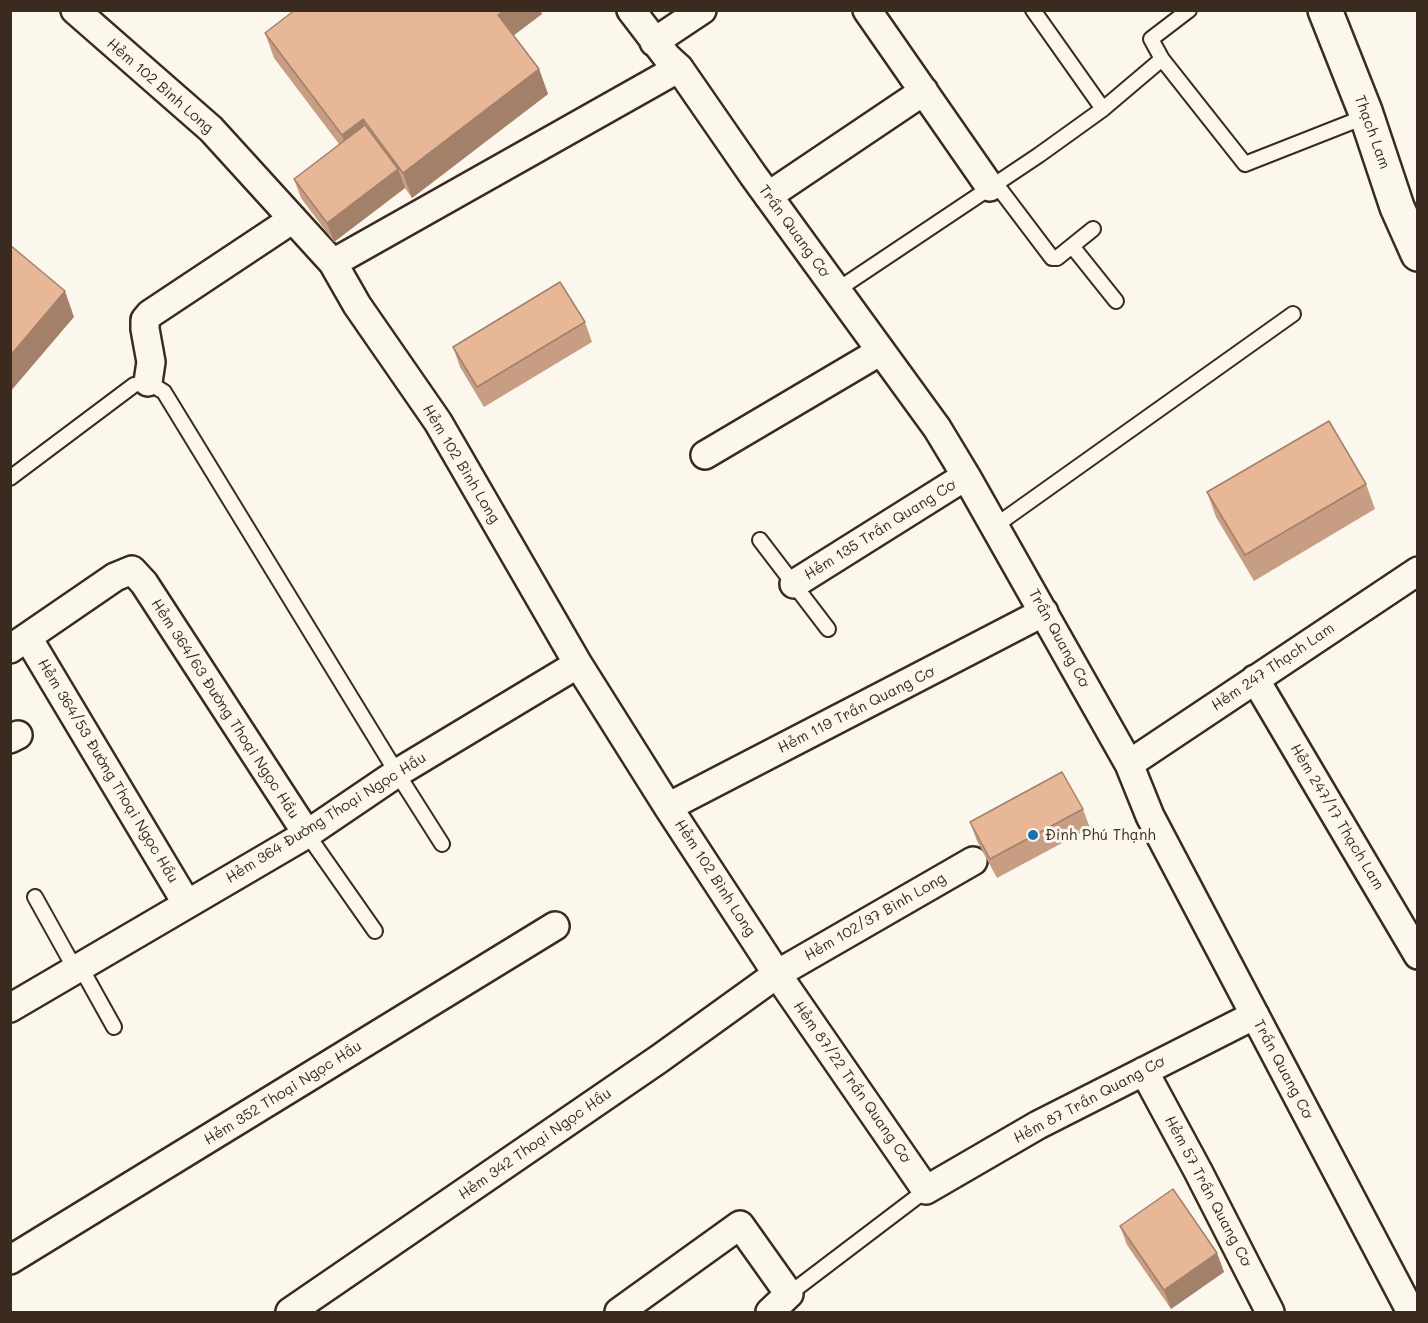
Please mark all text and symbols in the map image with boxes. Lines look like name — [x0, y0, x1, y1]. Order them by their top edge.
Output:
street label: Hẻm 102 Bình Long — [103, 35, 217, 137]
street label: Thạch Lam — [1350, 93, 1394, 171]
street label: Trần Quang Cơ — [755, 182, 833, 280]
street label: Hẻm 102 Bình Long — [418, 401, 504, 527]
street label: Hẻm 135 Trần Quang Cơ — [801, 476, 959, 584]
street label: Trần Quang Cơ — [1025, 586, 1093, 690]
street label: Hẻm 364/63 Đường Thoại Ngọc Hầu — [147, 596, 303, 822]
street label: Hẻm 247 Thạch Lam — [1208, 619, 1338, 715]
street label: Hẻm 364/53 Đường Thoại Ngọc Hầu — [34, 656, 182, 886]
street label: Hẻm 119 Trần Quang Cơ — [775, 663, 937, 757]
street label: Hẻm 247/17 Thạch Lam — [1286, 741, 1388, 893]
street label: Hẻm 364 Đường Thoại Ngọc Hầu — [222, 749, 430, 887]
street label: Hẻm 102 Bình Long — [671, 816, 759, 940]
place label: Đình Phú Thạnh — [1045, 826, 1156, 844]
marker: Đình Phú Thạnh — [1026, 828, 1040, 842]
street label: Hẻm 102/37 Bình Long — [801, 869, 949, 965]
street label: Hẻm 87/22 Trần Quang Cơ — [789, 998, 915, 1166]
street label: Trần Quang Cơ — [1249, 1017, 1317, 1121]
street label: Hẻm 352 Thoại Ngọc Hầu — [201, 1037, 365, 1149]
street label: Hẻm 87 Trần Quang Cơ — [1011, 1053, 1167, 1147]
street label: Hẻm 342 Thoại Ngọc Hầu — [455, 1084, 615, 1204]
street label: Hẻm 57 Trần Quang Cơ — [1161, 1113, 1255, 1269]

